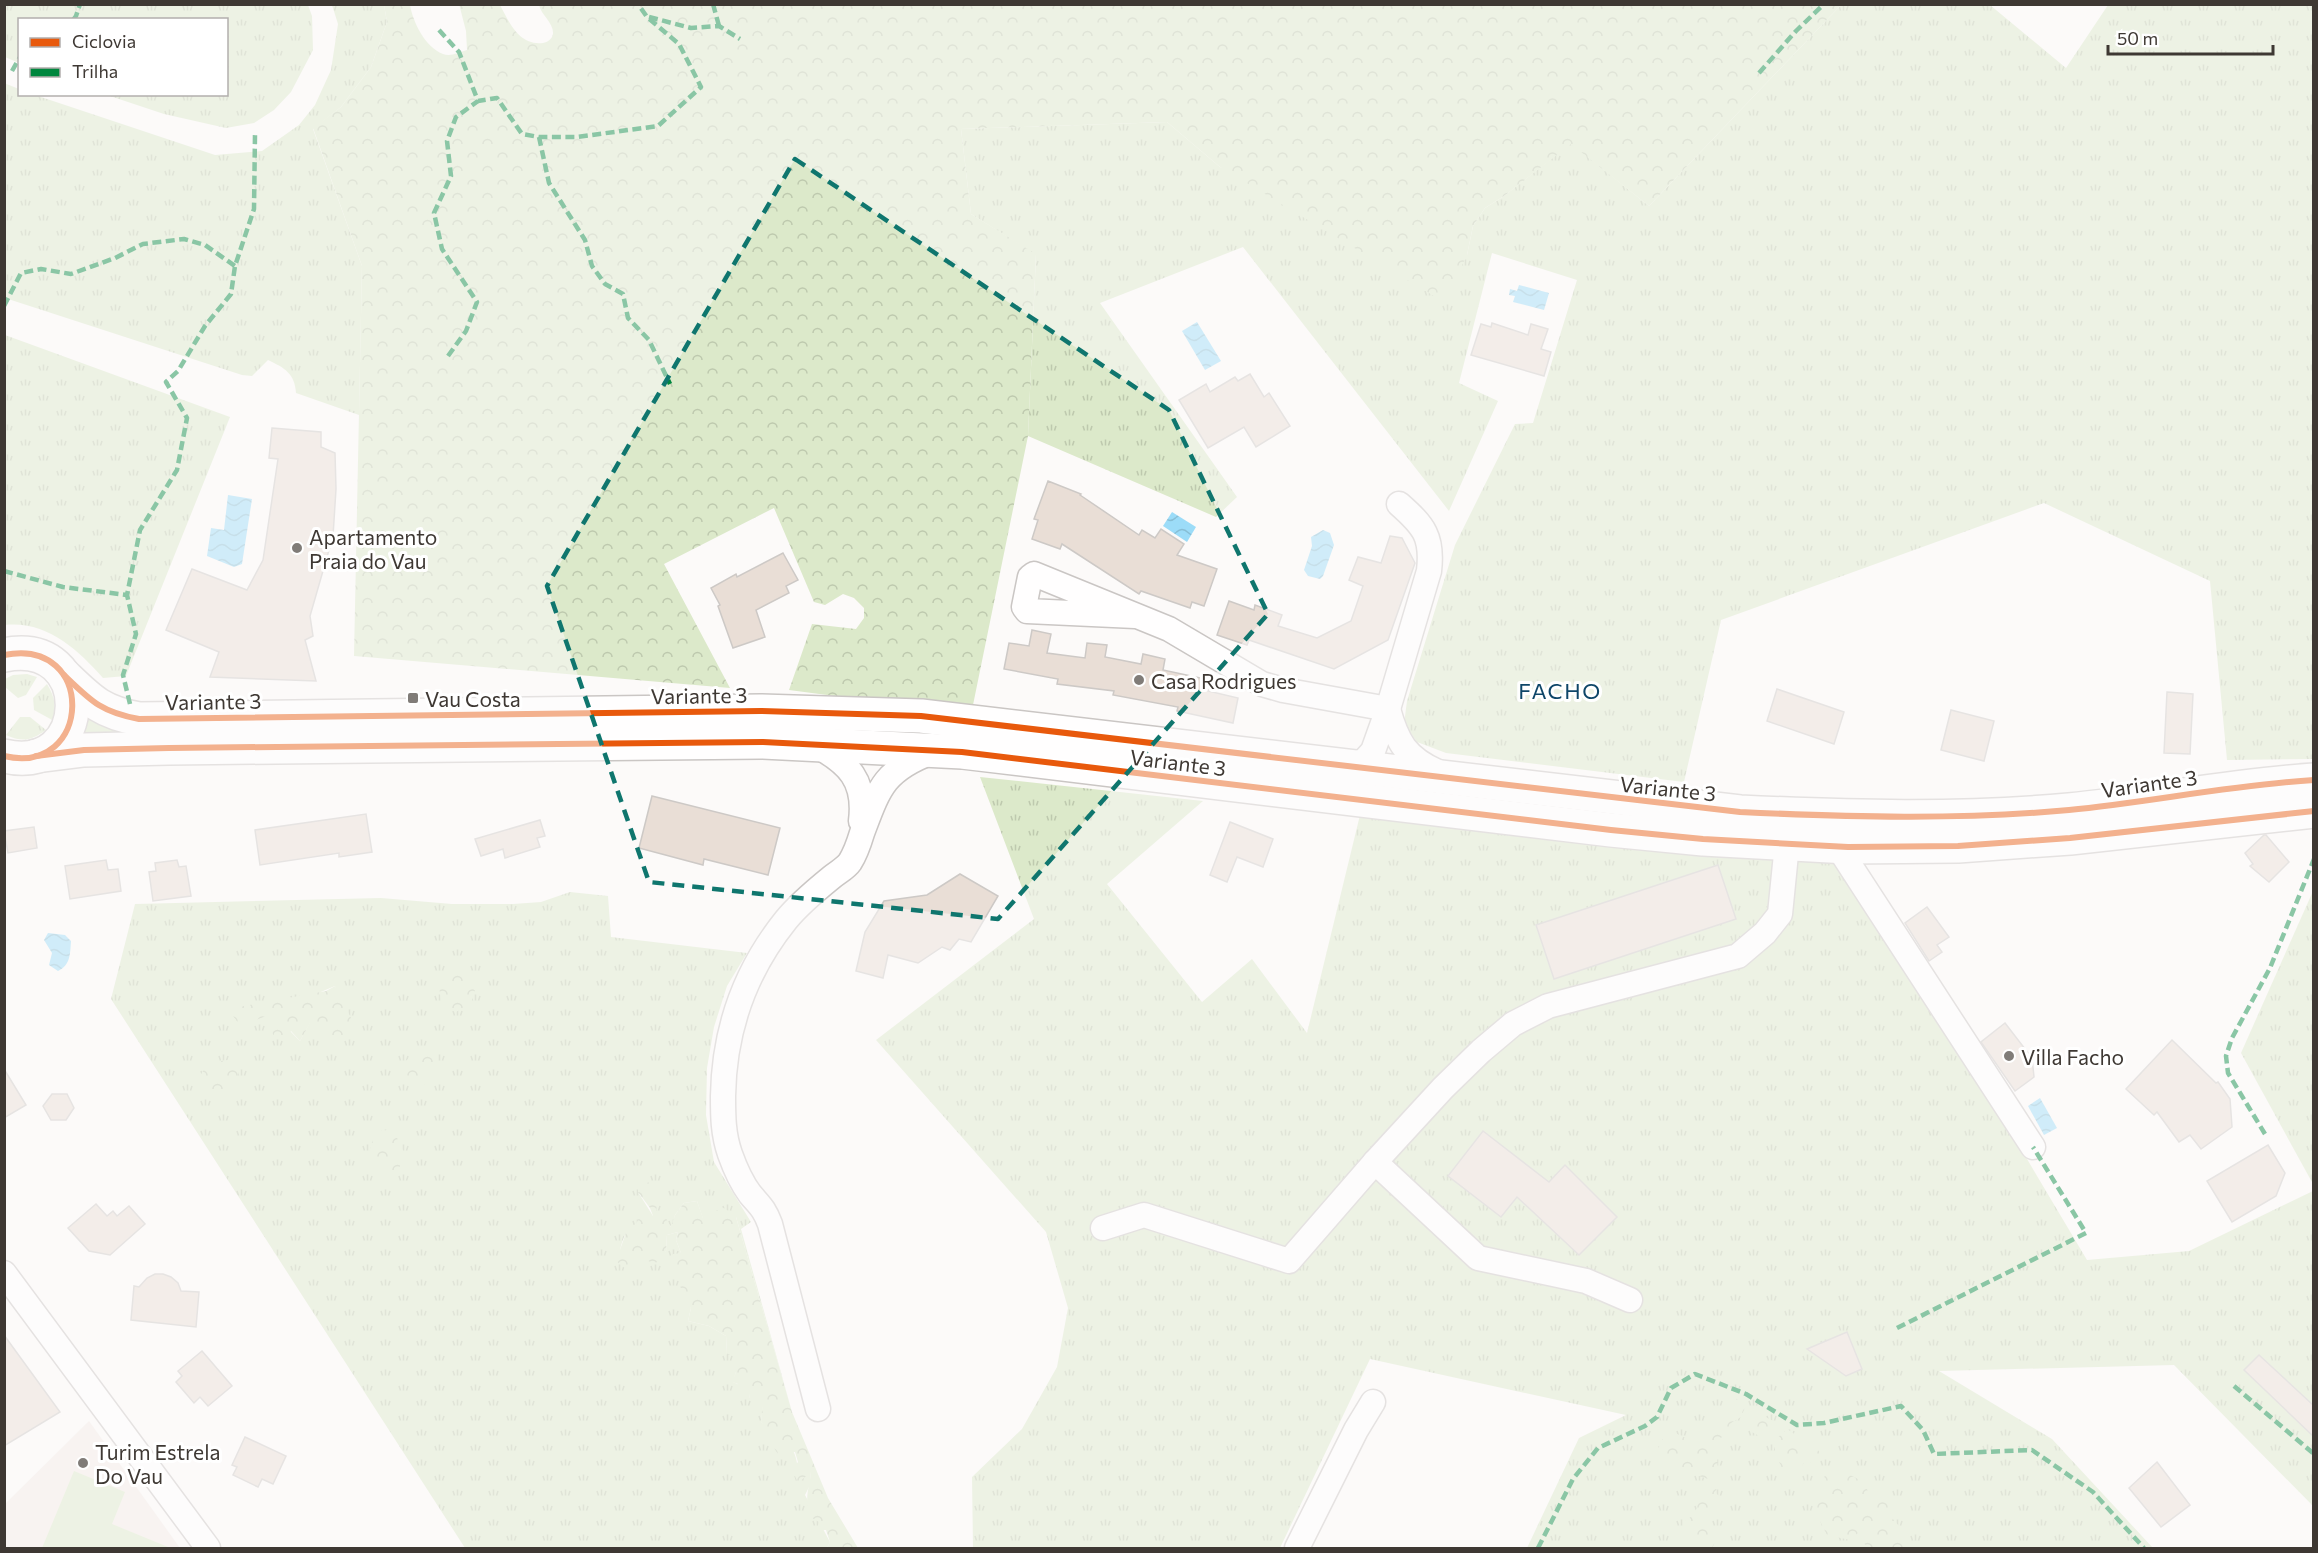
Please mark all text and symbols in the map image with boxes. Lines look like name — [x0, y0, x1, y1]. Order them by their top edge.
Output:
legend — [18, 18, 228, 96]
scale bar — [2108, 18, 2273, 56]
text: 50 m — [2117, 27, 2158, 49]
text: Ciclovia — [72, 30, 136, 52]
text: Trilha — [72, 60, 118, 82]
place label: Apartamento Praia do Vau — [309, 524, 437, 573]
marker: Apartamento Praia do Vau — [290, 541, 304, 555]
place label: Casa Rodrigues — [1151, 668, 1297, 693]
marker: Casa Rodrigues — [1132, 673, 1146, 687]
district label: FACHO — [1518, 677, 1602, 704]
street label: Variante 3 — [650, 682, 748, 708]
place label: Vau Costa — [425, 686, 521, 711]
street label: Variante 3 — [164, 688, 262, 714]
marker: Vau Costa — [406, 691, 420, 705]
street label: Variante 3 — [1129, 744, 1227, 780]
street label: Variante 3 — [2099, 764, 2199, 802]
street label: Variante 3 — [1619, 771, 1717, 805]
place label: Villa Facho — [2021, 1044, 2124, 1069]
marker: Villa Facho — [2002, 1049, 2016, 1063]
place label: Turim Estrela Do Vau — [95, 1439, 221, 1488]
marker: Turim Estrela Do Vau — [76, 1456, 90, 1470]

